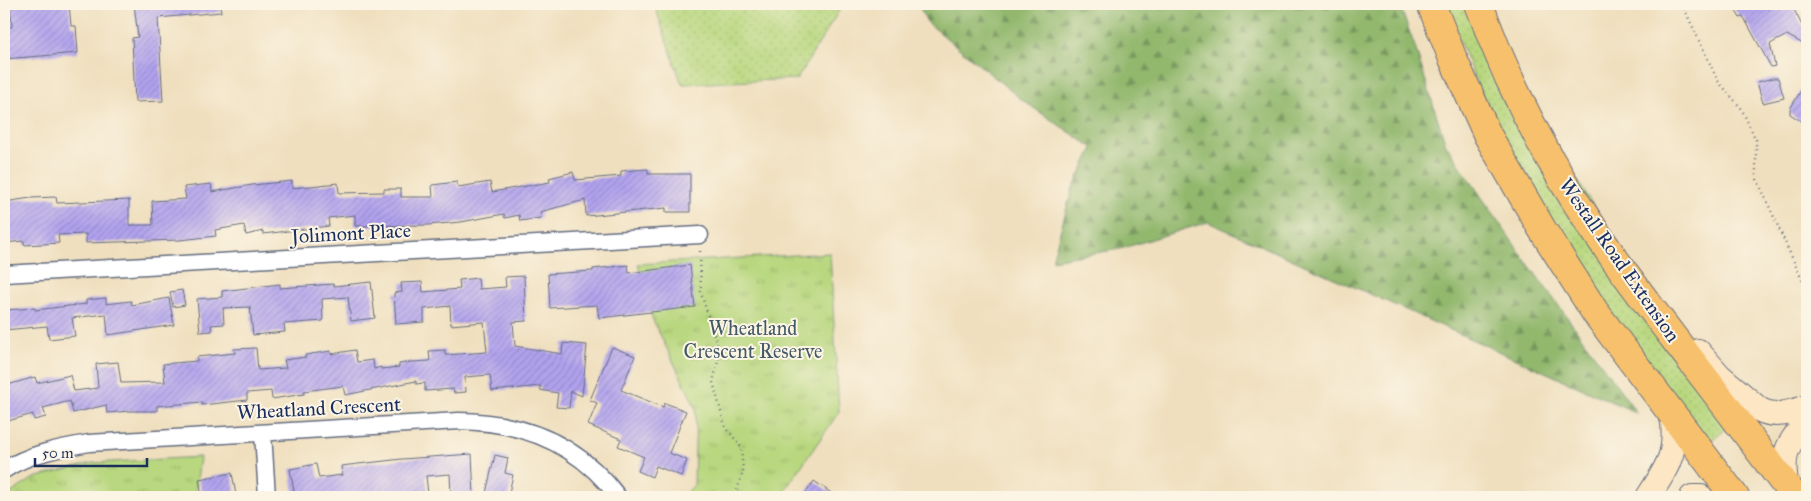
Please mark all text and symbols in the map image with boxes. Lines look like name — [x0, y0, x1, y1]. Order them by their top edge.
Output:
street label: Westall Road Extension — [1554, 173, 1686, 347]
street label: Jolimont Place — [289, 218, 412, 249]
park label: Wheatland Crescent Reserve — [684, 316, 822, 363]
street label: Wheatland Crescent — [236, 392, 402, 424]
scale bar — [35, 436, 148, 468]
text: 50 m — [42, 444, 74, 462]

